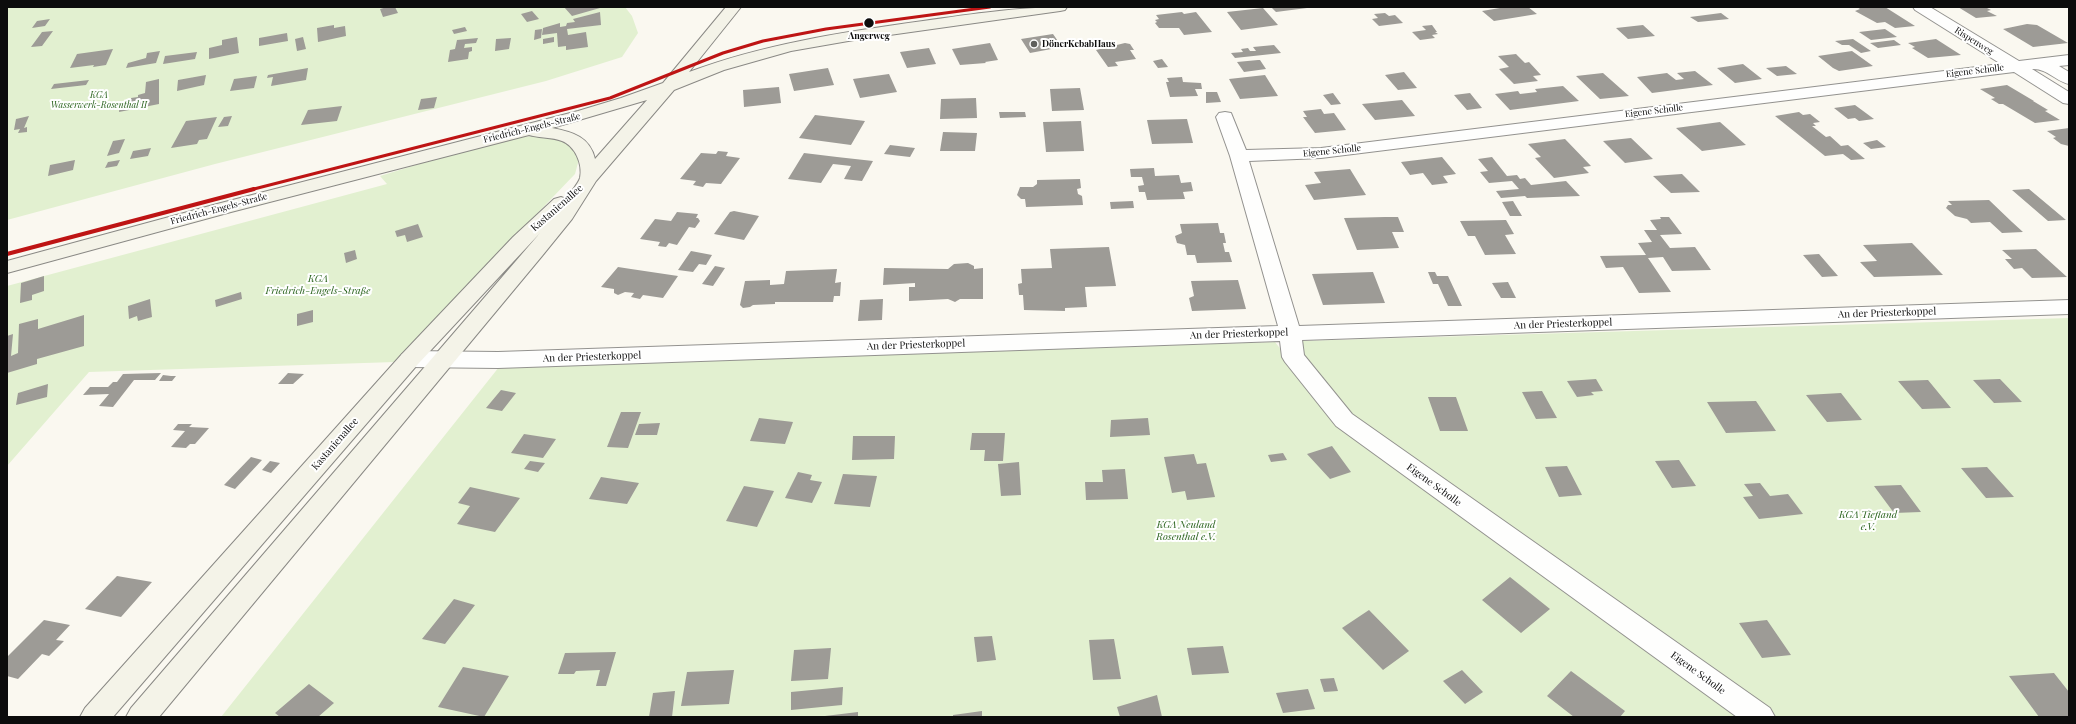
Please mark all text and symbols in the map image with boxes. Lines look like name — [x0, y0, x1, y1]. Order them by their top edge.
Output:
marker: Angerweg — [862, 16, 876, 30]
street label: Rispenweg — [1953, 25, 1995, 57]
place label: Angerweg — [848, 31, 890, 41]
marker: DönerKebabHaus — [1029, 39, 1039, 49]
place label: DönerKebabHaus — [1042, 39, 1115, 49]
street label: Eigene Scholle — [1945, 62, 2005, 80]
park label: KGA Wasserwerk-Rosenthal II — [51, 90, 147, 111]
street label: Eigene Scholle — [1624, 102, 1684, 120]
street label: Friedrich-Engels-Straße — [482, 111, 582, 145]
street label: Eigene Scholle — [1302, 143, 1362, 159]
street label: Kastanienallee — [528, 182, 586, 234]
street label: Friedrich-Engels-Straße — [169, 191, 269, 227]
park label: KGA Friedrich-Engels-Straße — [266, 273, 370, 296]
street label: An der Priesterkoppel — [1838, 305, 1936, 321]
street label: An der Priesterkoppel — [1514, 316, 1612, 332]
street label: An der Priesterkoppel — [1190, 326, 1288, 342]
street label: An der Priesterkoppel — [867, 337, 965, 353]
street label: An der Priesterkoppel — [543, 349, 641, 365]
street label: Kastanienallee — [309, 415, 361, 473]
street label: Eigene Scholle — [1404, 461, 1464, 509]
park label: KGA Tiefland e.V. — [1839, 509, 1897, 532]
park label: KGA Neuland Rosenthal e.V. — [1156, 519, 1216, 542]
street label: Eigene Scholle — [1668, 649, 1728, 697]

